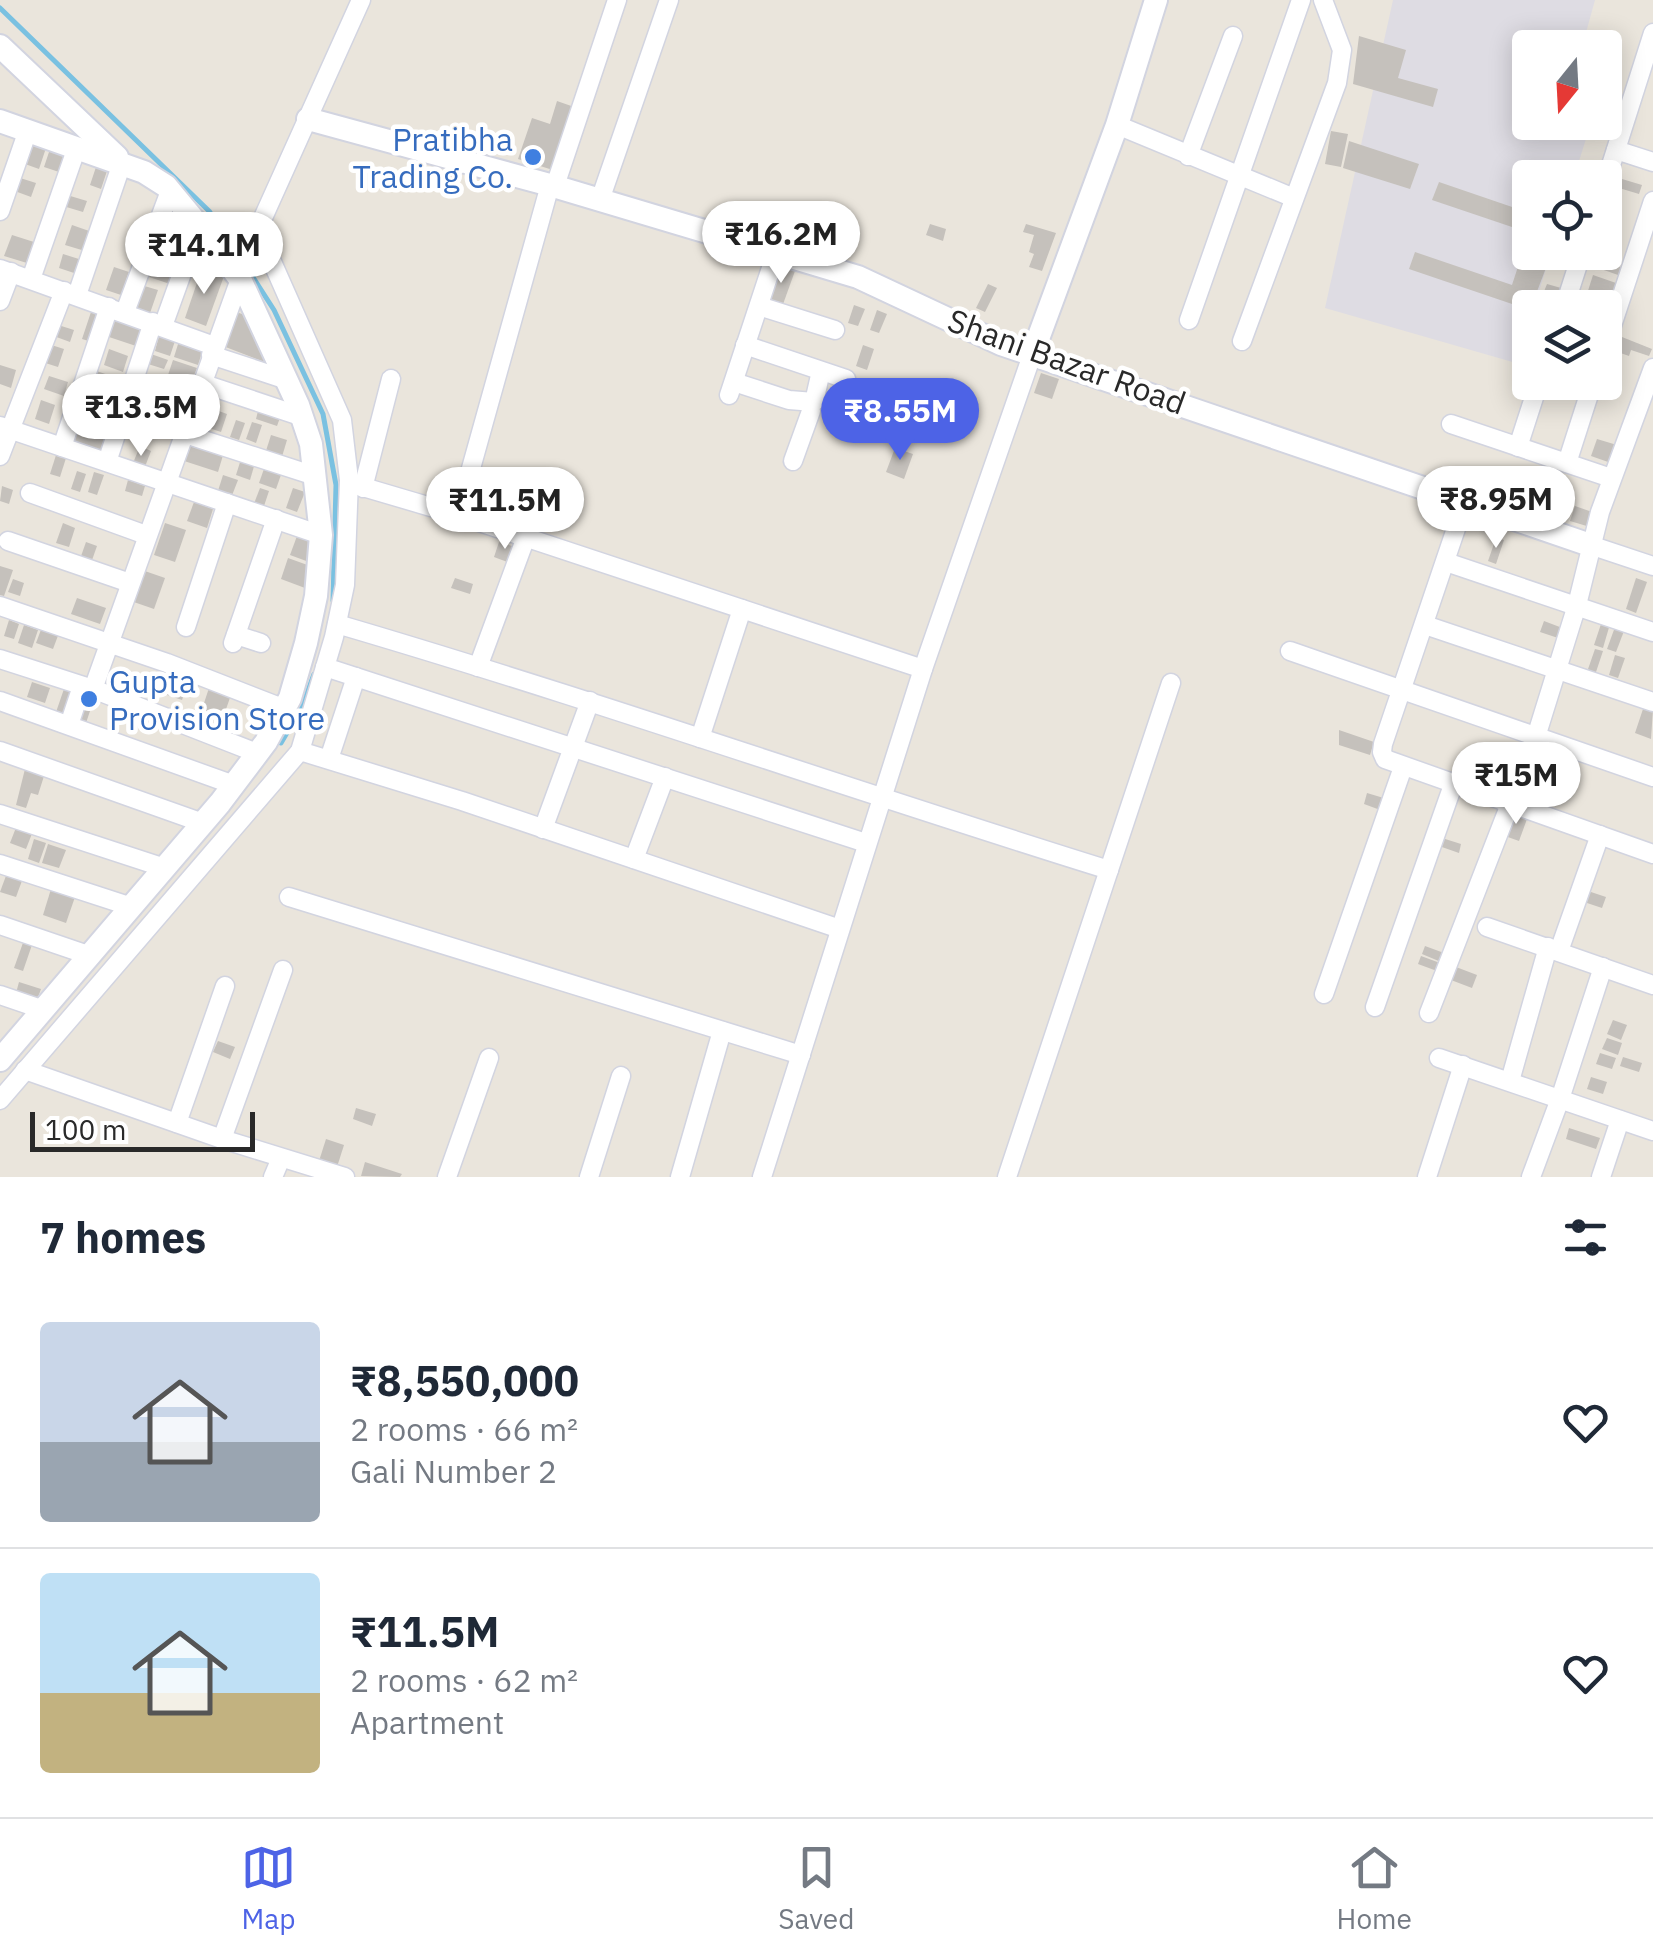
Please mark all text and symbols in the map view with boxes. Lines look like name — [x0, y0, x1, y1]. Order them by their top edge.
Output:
north arrow — [1512, 30, 1622, 140]
map controls — [1512, 30, 1622, 400]
place label: Pratibha Trading Co. — [352, 118, 513, 197]
marker: Pratibha Trading Co. — [522, 146, 544, 168]
button: locate — [1512, 160, 1622, 270]
pin: ₹16.2M — [700, 201, 862, 286]
pin: ₹14.1M — [123, 212, 285, 297]
text: ₹16.2M — [724, 212, 838, 254]
text: ₹14.1M — [147, 223, 261, 265]
button: layers — [1512, 290, 1622, 400]
street label: Shani Bazar Road — [942, 298, 1192, 424]
pin: ₹13.5M — [60, 374, 222, 459]
pin: ₹8.55M — [819, 378, 981, 463]
text: ₹13.5M — [84, 385, 198, 427]
text: ₹8.55M — [843, 389, 957, 431]
pin: ₹8.95M — [1415, 466, 1577, 551]
pin: ₹11.5M — [424, 467, 586, 552]
text: ₹8.95M — [1439, 477, 1553, 519]
text: ₹11.5M — [448, 478, 562, 520]
place label: Gupta Provision Store — [109, 660, 325, 739]
marker: Gupta Provision Store — [78, 688, 100, 710]
pin: ₹15M — [1457, 742, 1575, 827]
text: ₹15M — [1474, 753, 1558, 795]
scale bar — [30, 1107, 255, 1152]
text: 100 m — [45, 1111, 126, 1148]
text: 7 homes — [40, 1210, 206, 1265]
icon: filters — [1558, 1210, 1613, 1265]
text: ₹8,550,000 — [350, 1353, 579, 1408]
icon: home — [120, 1362, 240, 1482]
icon: heart — [1558, 1395, 1613, 1450]
text: 2 rooms · 66 m² — [350, 1408, 578, 1450]
text: Gali Number 2 — [350, 1450, 557, 1492]
text: ₹11.5M — [350, 1604, 499, 1659]
icon: home — [120, 1613, 240, 1733]
icon: heart — [1558, 1646, 1613, 1701]
text: 2 rooms · 62 m² — [350, 1659, 578, 1701]
text: Apartment — [350, 1701, 504, 1743]
tab: Map — [241, 1840, 296, 1937]
tab: Saved — [778, 1840, 854, 1937]
tab: Home — [1337, 1840, 1412, 1937]

